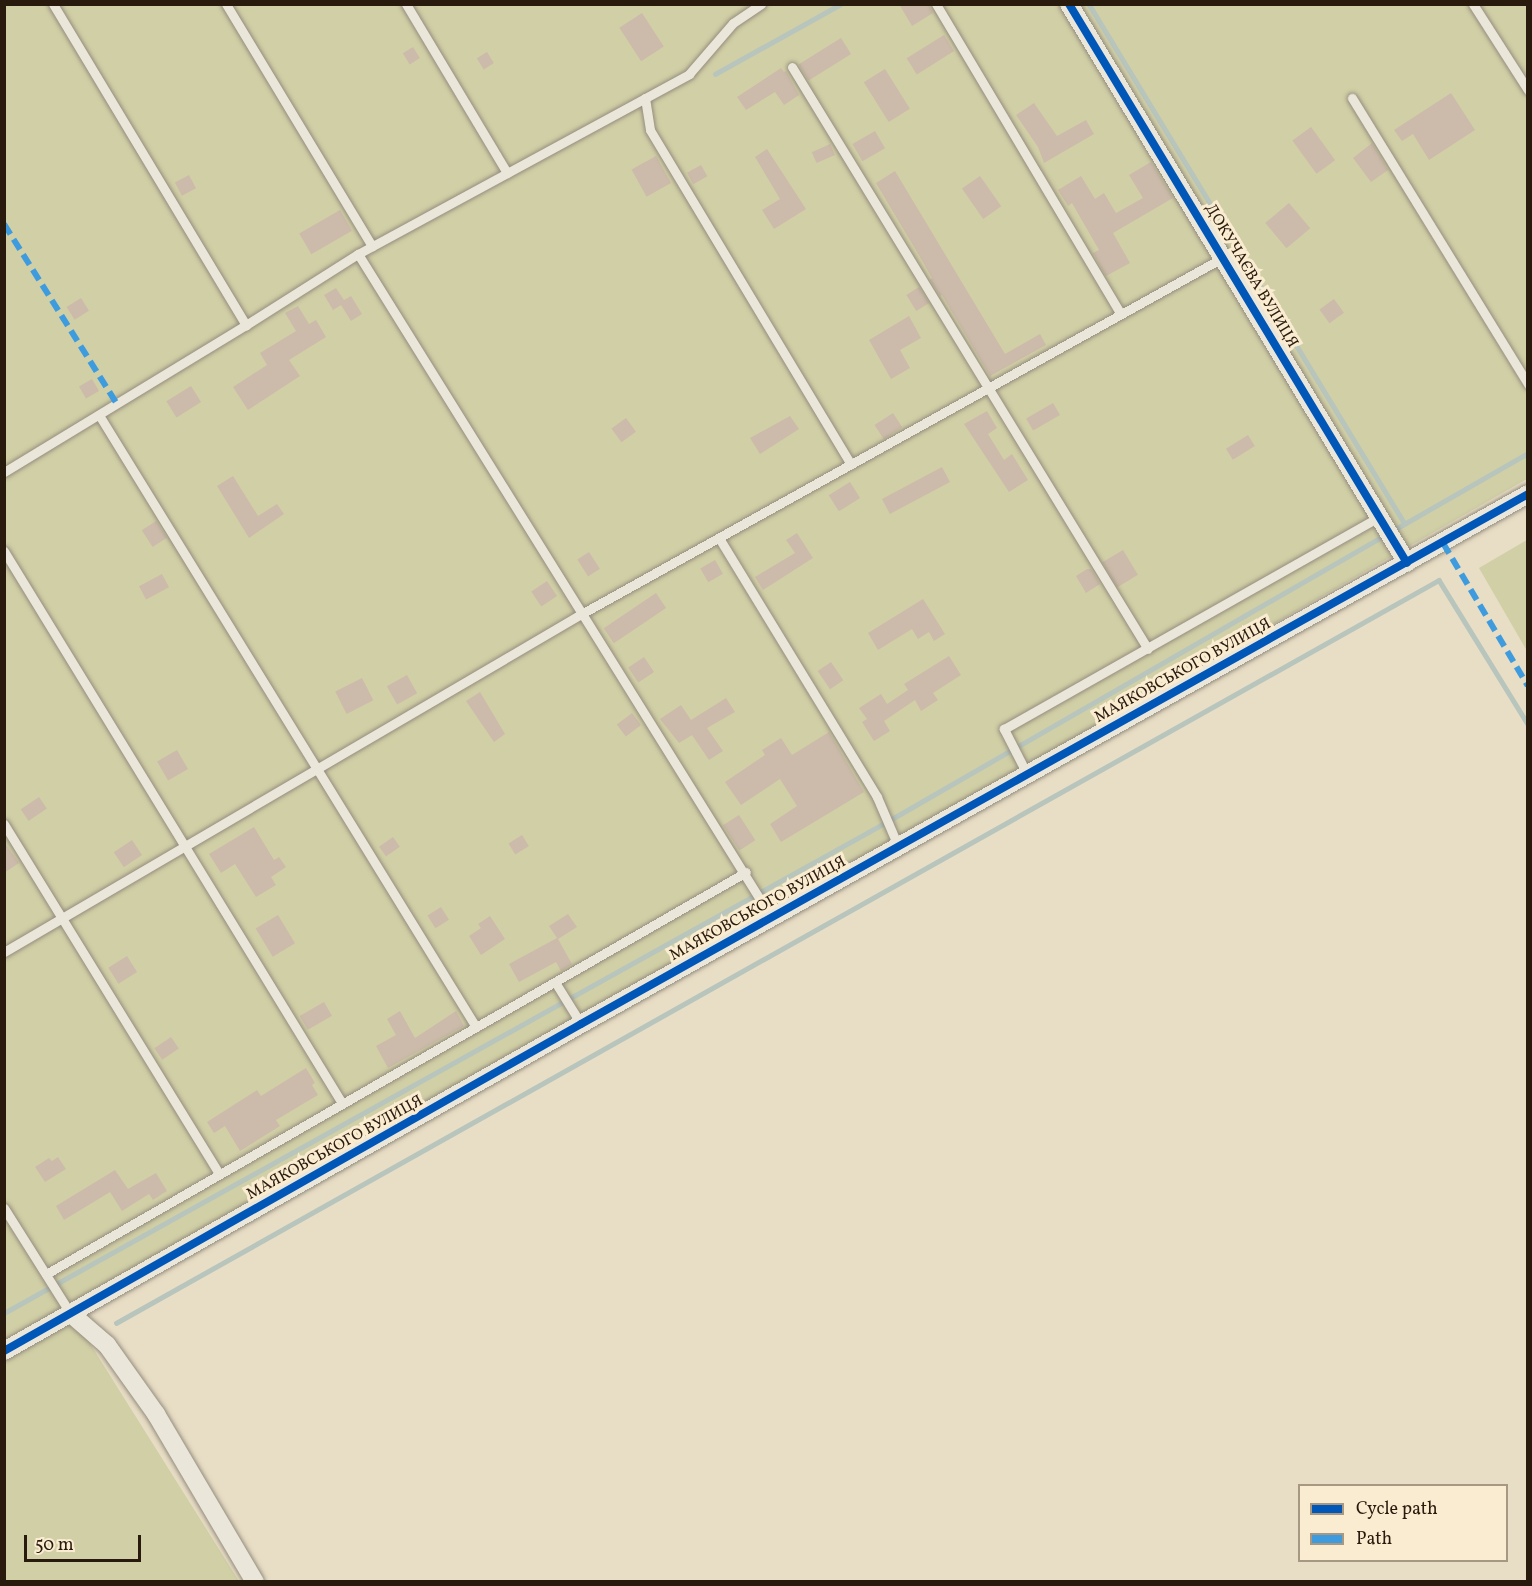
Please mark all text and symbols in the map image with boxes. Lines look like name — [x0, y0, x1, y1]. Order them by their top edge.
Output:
street label: ДОКУЧАЄВА ВУЛИЦЯ — [1200, 200, 1302, 352]
street label: МАЯКОВСЬКОГО ВУЛИЦЯ — [1091, 614, 1275, 728]
street label: МАЯКОВСЬКОГО ВУЛИЦЯ — [666, 852, 850, 966]
street label: МАЯКОВСЬКОГО ВУЛИЦЯ — [243, 1091, 427, 1205]
legend — [1298, 1484, 1508, 1562]
text: Cycle path — [1356, 1497, 1438, 1522]
scale bar — [27, 1523, 144, 1561]
text: Path — [1356, 1527, 1392, 1552]
text: 50 m — [35, 1533, 74, 1558]

